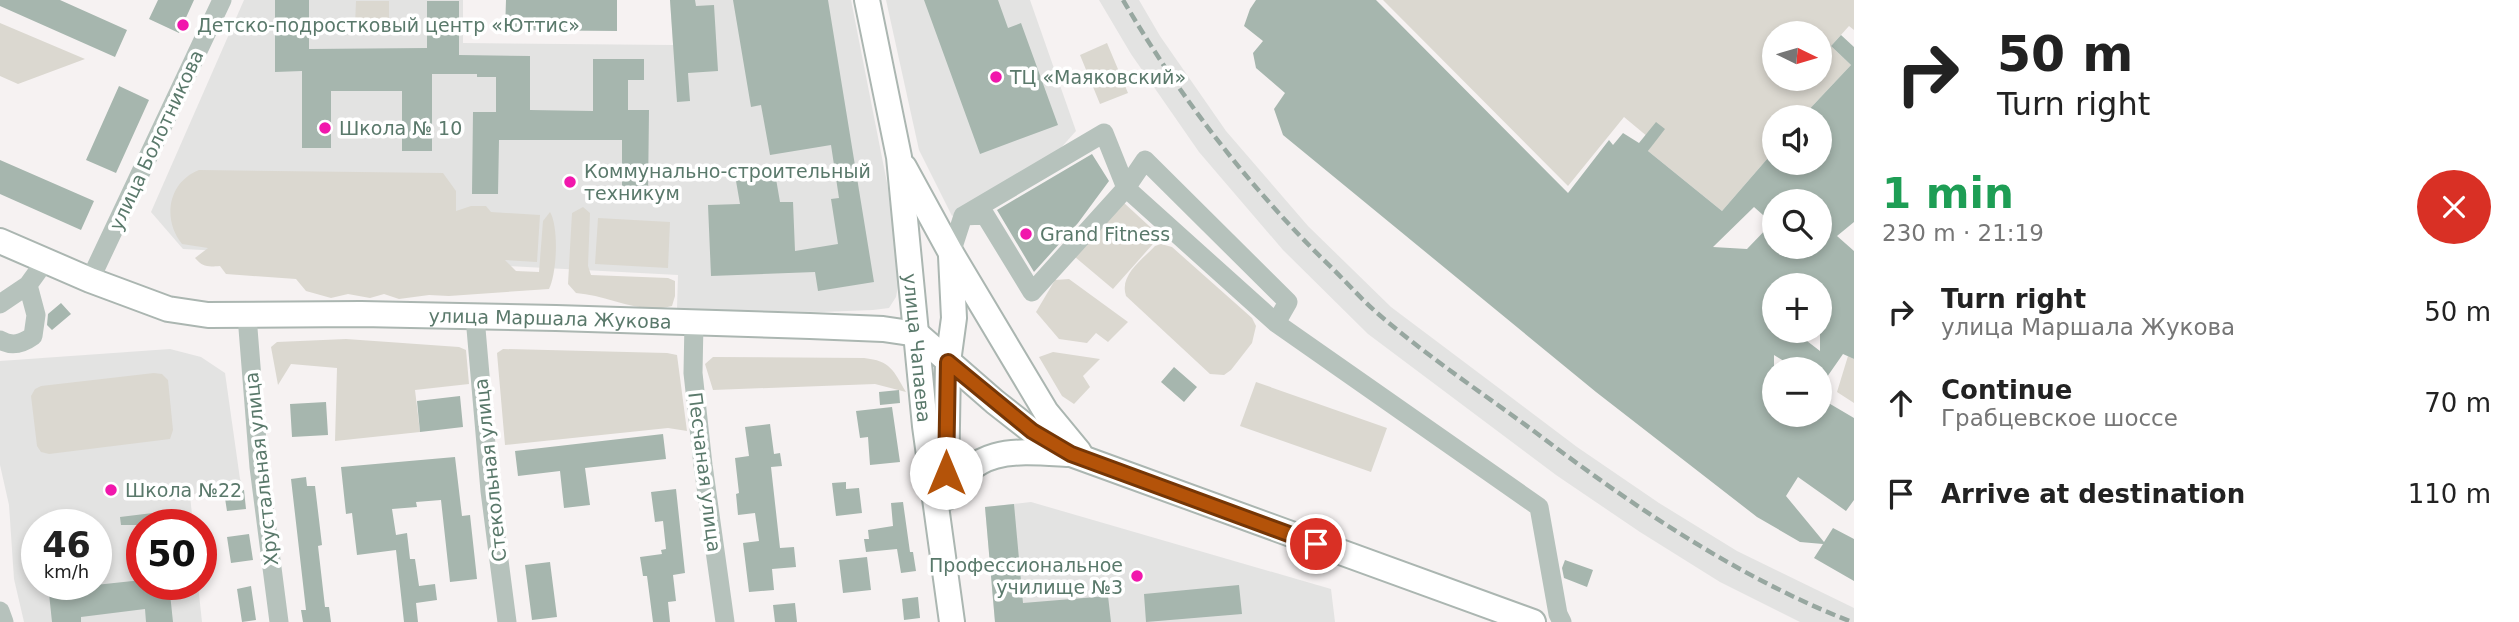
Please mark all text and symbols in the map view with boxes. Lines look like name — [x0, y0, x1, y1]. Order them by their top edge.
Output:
place label: Детско-подростковый центр «Юттис» — [197, 14, 580, 36]
marker: Детско-подростковый центр «Юттис» — [175, 17, 191, 33]
north arrow — [1762, 21, 1832, 91]
map controls — [1762, 21, 1832, 427]
text: 50 m — [1997, 26, 2133, 83]
icon: right — [1882, 28, 1973, 119]
street label: улица Болотникова — [104, 46, 208, 234]
place label: ТЦ «Маяковский» — [1009, 66, 1186, 88]
marker: ТЦ «Маяковский» — [988, 69, 1004, 85]
text: Turn right — [1997, 85, 2150, 123]
button: sound — [1762, 105, 1832, 175]
place label: Школа № 10 — [339, 117, 462, 139]
marker: Школа № 10 — [317, 120, 333, 136]
place label: Коммунально-строительный техникум — [584, 160, 871, 204]
text: 1 min — [1882, 169, 2014, 218]
button: close — [2417, 170, 2491, 244]
marker: Коммунально-строительный техникум — [562, 174, 578, 190]
button: search — [1762, 189, 1832, 259]
text: 230 m · 21:19 — [1882, 220, 2044, 246]
place label: Grand Fitness — [1040, 223, 1170, 245]
marker: Grand Fitness — [1018, 226, 1034, 242]
street label: улица Чапаева — [899, 272, 936, 423]
button: + — [1762, 273, 1832, 343]
text: Turn right — [1941, 284, 2086, 314]
icon: right — [1882, 293, 1920, 331]
text: 50 m — [2424, 297, 2491, 327]
street label: улица Маршала Жукова — [428, 304, 672, 333]
text: улица Маршала Жукова — [1941, 314, 2235, 340]
button: − — [1762, 357, 1832, 427]
street label: Хрустальная улица — [240, 371, 282, 567]
text: Continue — [1941, 375, 2072, 405]
street label: Стекольная улица — [469, 377, 511, 563]
icon: ahead — [1882, 384, 1920, 422]
text: 70 m — [2424, 388, 2491, 418]
street label: Песчаная улица — [684, 391, 726, 553]
text: Грабцевское шоссе — [1941, 405, 2178, 431]
position arrow — [909, 436, 983, 510]
icon: arrive — [1882, 475, 1920, 513]
place label: Школа №22 — [125, 479, 242, 501]
text: Arrive at destination — [1941, 479, 2245, 509]
text: 110 m — [2408, 479, 2491, 509]
marker: Школа №22 — [103, 482, 119, 498]
speed limit sign: 50 — [126, 509, 217, 600]
pin — [1286, 514, 1346, 574]
text: 46 — [42, 525, 91, 565]
icon: arrive — [1297, 525, 1335, 563]
place label: Профессиональное училище №3 — [929, 554, 1123, 598]
text: km/h — [44, 561, 89, 582]
marker: Профессиональное училище №3 — [1129, 568, 1145, 584]

